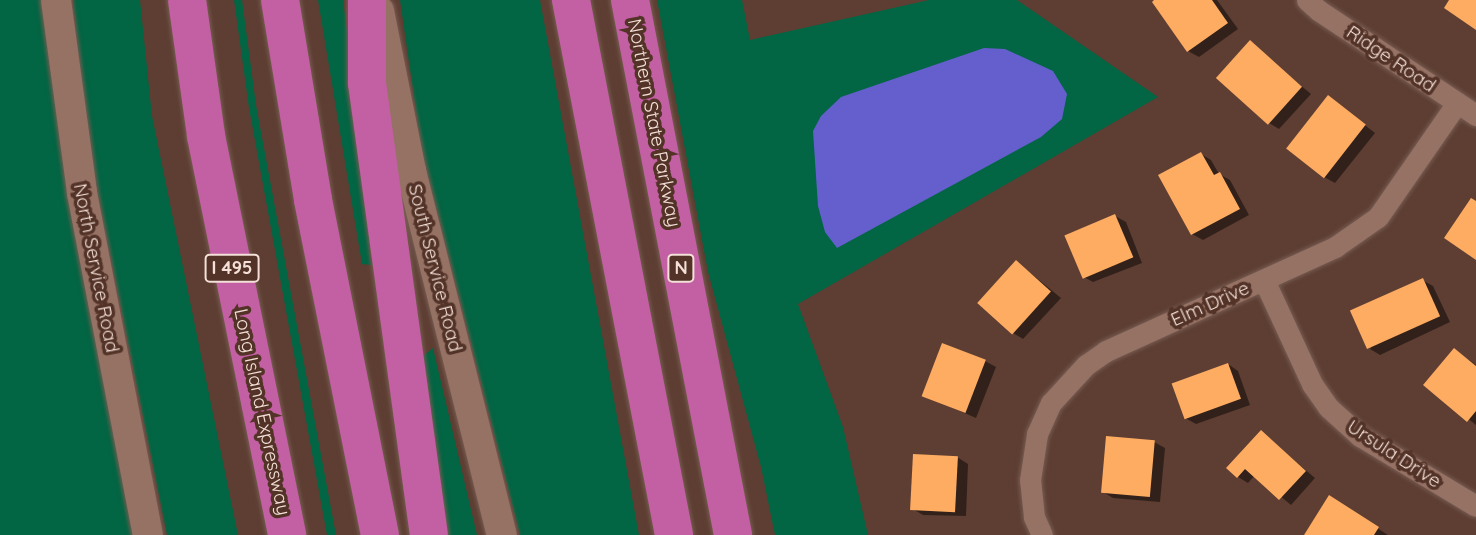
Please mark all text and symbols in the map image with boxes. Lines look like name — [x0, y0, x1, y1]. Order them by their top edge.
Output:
street label: Northern State Parkway — [623, 17, 685, 229]
street label: Ridge Road — [1342, 21, 1440, 97]
street label: North Service Road — [68, 182, 124, 354]
street label: South Service Road — [403, 182, 467, 354]
road number: I 495 — [204, 254, 260, 282]
road number: N — [667, 254, 695, 282]
street label: Elm Drive — [1167, 277, 1253, 331]
street label: Long Island Expressway — [229, 307, 295, 517]
street label: Ursula Drive — [1343, 415, 1445, 493]

